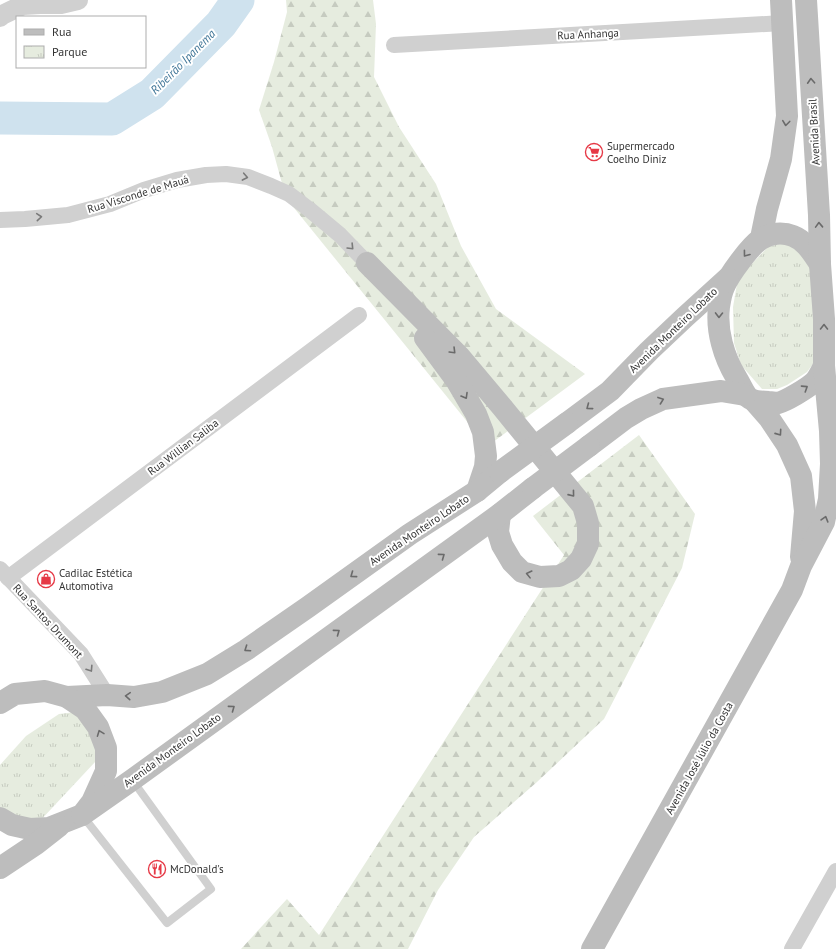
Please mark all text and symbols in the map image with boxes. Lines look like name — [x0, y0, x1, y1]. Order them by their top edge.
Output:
legend — [16, 16, 146, 68]
text: Rua — [52, 24, 71, 39]
street label: Rua Anhanga — [557, 25, 619, 43]
water label: Ribeirão Ipanema — [147, 26, 218, 97]
text: Parque — [52, 44, 87, 59]
one-way arrow — [806, 78, 815, 84]
street label: Avenida Brasil — [805, 98, 823, 166]
one-way arrow — [782, 120, 791, 126]
place label: Supermercado Coelho Diniz — [607, 139, 675, 166]
supermarket icon: Supermercado Coelho Diniz — [584, 142, 604, 162]
street label: Rua Visconde de Mauá — [86, 172, 190, 216]
one-way arrow — [242, 172, 248, 181]
one-way arrow — [36, 213, 42, 222]
one-way arrow — [815, 222, 823, 228]
one-way arrow — [347, 242, 354, 250]
one-way arrow — [744, 250, 751, 257]
street label: Avenida Monteiro Lobato — [626, 284, 720, 376]
one-way arrow — [715, 312, 723, 318]
one-way arrow — [820, 324, 828, 330]
one-way arrow — [448, 346, 456, 354]
one-way arrow — [801, 386, 808, 393]
one-way arrow — [461, 392, 468, 399]
one-way arrow — [657, 397, 664, 405]
one-way arrow — [586, 402, 593, 409]
street label: Rua Willian Saliba — [145, 416, 221, 478]
one-way arrow — [774, 429, 782, 436]
one-way arrow — [568, 489, 575, 496]
street label: Avenida Monteiro Lobato — [366, 491, 472, 569]
one-way arrow — [820, 515, 829, 522]
one-way arrow — [438, 554, 445, 561]
place label: Cadilac Estética Automotiva — [59, 566, 133, 593]
shop icon: Cadilac Estética Automotiva — [36, 569, 56, 589]
one-way arrow — [351, 570, 358, 577]
one-way arrow — [526, 570, 533, 579]
street label: Rua Santos Drumont — [10, 581, 86, 661]
one-way arrow — [333, 629, 340, 637]
one-way arrow — [244, 644, 251, 652]
one-way arrow — [86, 665, 93, 672]
one-way arrow — [125, 692, 131, 701]
street label: Avenida José Júlio da Costa — [662, 699, 736, 817]
one-way arrow — [227, 706, 234, 713]
street label: Avenida Monteiro Lobato — [120, 710, 224, 790]
one-way arrow — [97, 729, 105, 736]
restaurant icon: McDonald's — [147, 859, 167, 879]
place label: McDonald's — [170, 862, 224, 876]

